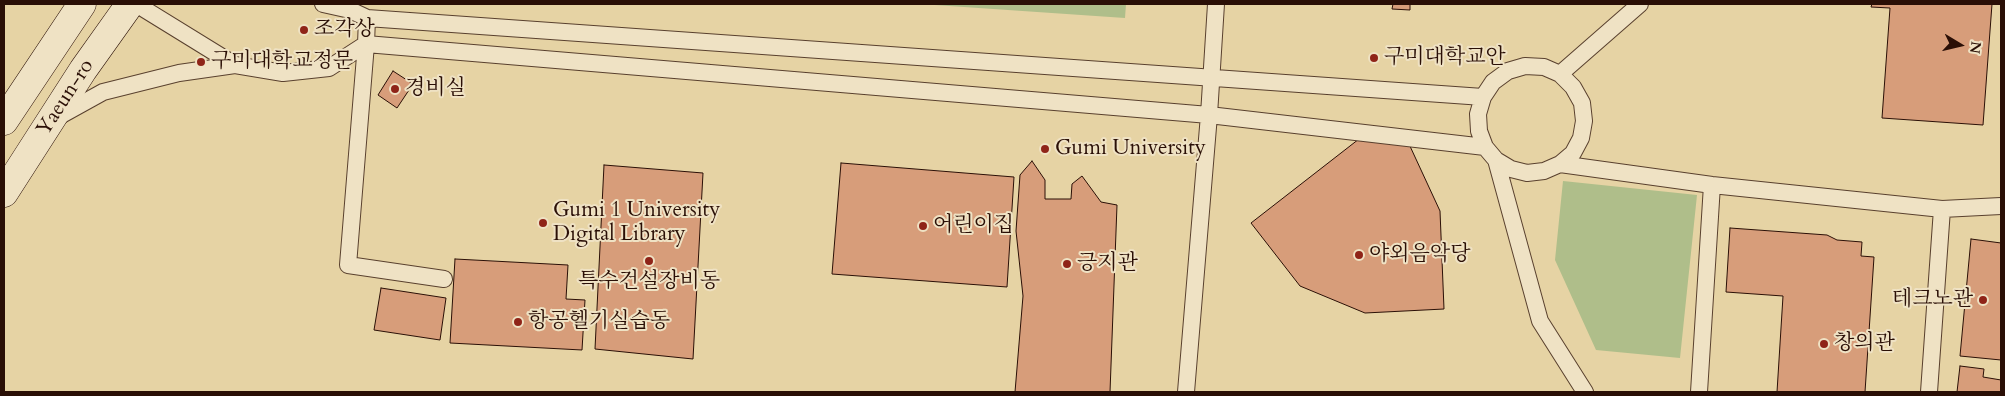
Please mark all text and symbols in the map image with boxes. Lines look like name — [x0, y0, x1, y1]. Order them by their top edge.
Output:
place label: 조각상 — [314, 17, 375, 43]
north arrow — [1935, 20, 1985, 70]
marker: 조각상 — [298, 24, 310, 36]
text: N — [1965, 40, 1986, 55]
place label: 구미대학교안 — [1384, 45, 1506, 71]
place label: 구미대학교정문 — [211, 49, 353, 75]
marker: 구미대학교안 — [1368, 52, 1380, 64]
street label: Yaeun-ro — [32, 55, 100, 141]
marker: 구미대학교정문 — [195, 56, 207, 68]
place label: 경비실 — [405, 76, 466, 102]
marker: 경비실 — [389, 83, 401, 95]
place label: Gumi University — [1055, 136, 1206, 162]
marker: Gumi University — [1039, 143, 1051, 155]
place label: Gumi 1 University Digital Library — [553, 198, 720, 248]
place label: 어린이집 — [933, 213, 1014, 239]
marker: Gumi 1 University Digital Library — [537, 217, 549, 229]
marker: 어린이집 — [917, 220, 929, 232]
place label: 야외음악당 — [1369, 242, 1470, 268]
marker: 야외음악당 — [1353, 249, 1365, 261]
place label: 긍지관 — [1077, 251, 1138, 277]
marker: 특수건설장비동 — [643, 255, 655, 267]
marker: 긍지관 — [1061, 258, 1073, 270]
place label: 특수건설장비동 — [578, 269, 720, 295]
place label: 테크노관 — [1892, 287, 1973, 313]
marker: 테크노관 — [1977, 294, 1989, 306]
place label: 항공헬기실습동 — [528, 309, 670, 335]
marker: 항공헬기실습동 — [512, 316, 524, 328]
place label: 창의관 — [1834, 331, 1895, 357]
marker: 창의관 — [1818, 338, 1830, 350]

